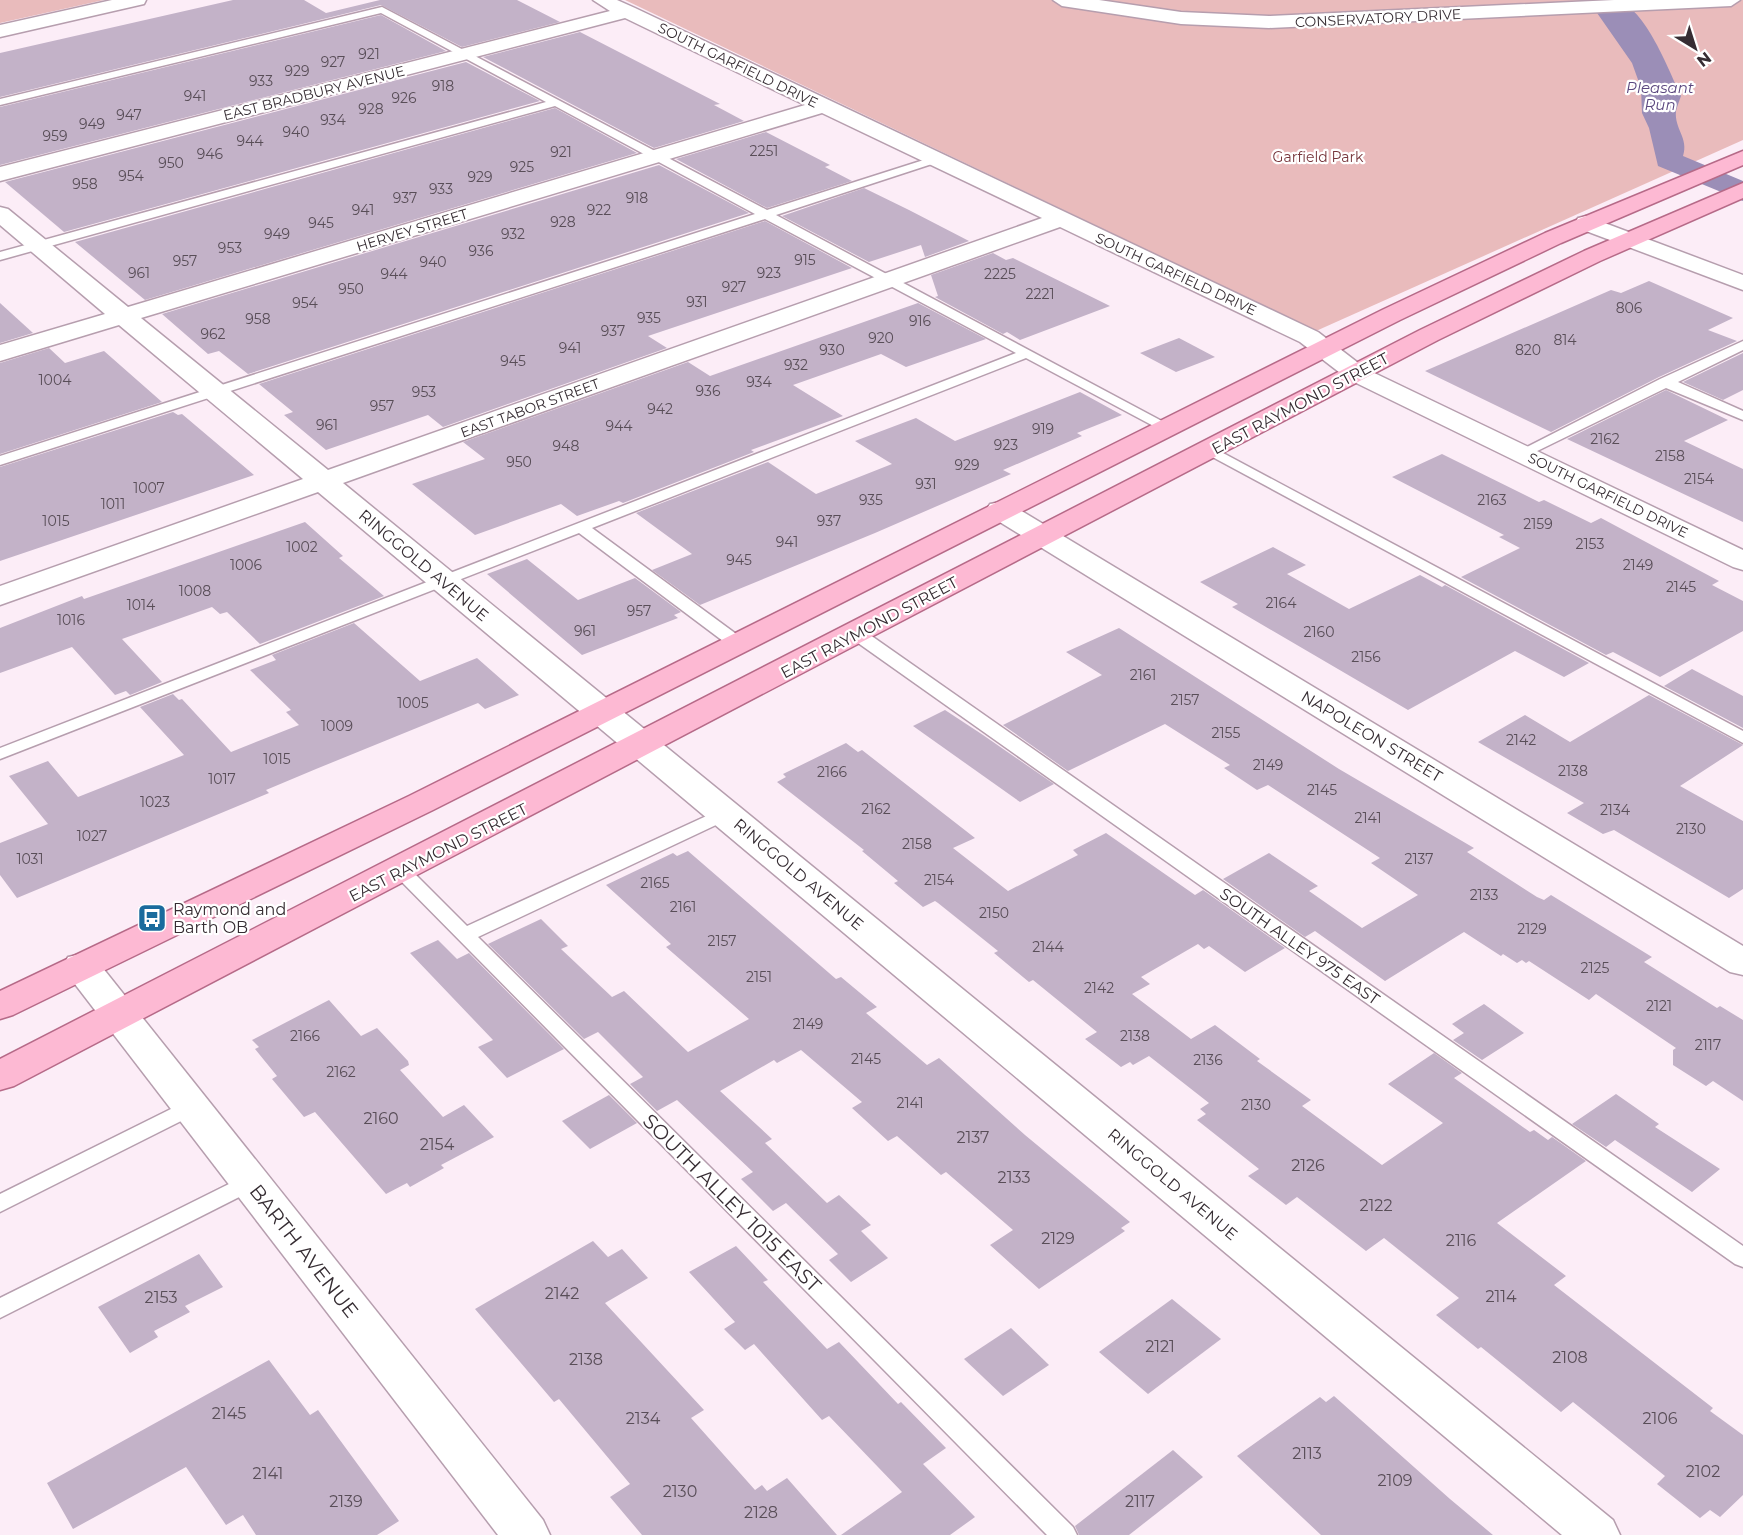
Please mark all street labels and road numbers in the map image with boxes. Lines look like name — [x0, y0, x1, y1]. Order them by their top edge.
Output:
street label: CONSERVATORY DRIVE — [1294, 5, 1462, 31]
street label: SOUTH GARFIELD DRIVE — [655, 18, 821, 112]
street label: EAST BRADBURY AVENUE — [221, 62, 407, 124]
street label: HERVEY STREET — [354, 204, 470, 256]
street label: SOUTH GARFIELD DRIVE — [1092, 229, 1260, 319]
street label: EAST RAYMOND STREET — [1209, 348, 1393, 458]
street label: EAST TABOR STREET — [458, 374, 602, 442]
street label: SOUTH GARFIELD DRIVE — [1525, 448, 1691, 542]
street label: RINGGOLD AVENUE — [355, 506, 492, 625]
street label: EAST RAYMOND STREET — [778, 572, 962, 682]
street label: NAPOLEON STREET — [1298, 687, 1446, 786]
street label: EAST RAYMOND STREET — [346, 799, 531, 906]
street label: RINGGOLD AVENUE — [730, 815, 867, 934]
street label: SOUTH ALLEY 975 EAST — [1216, 884, 1384, 1009]
street label: SOUTH ALLEY 1015 EAST — [638, 1109, 826, 1297]
street label: RINGGOLD AVENUE — [1104, 1125, 1241, 1244]
street label: BARTH AVENUE — [244, 1179, 364, 1323]

